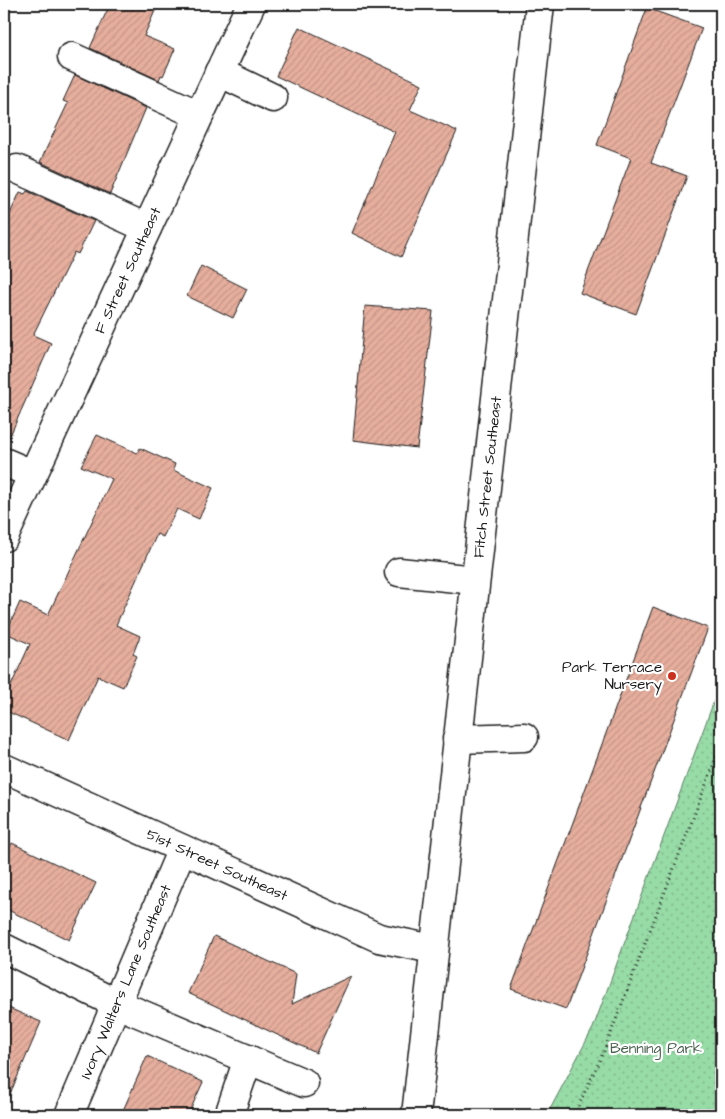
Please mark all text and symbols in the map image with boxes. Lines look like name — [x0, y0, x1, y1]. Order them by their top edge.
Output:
street label: F Street Southeast — [90, 204, 166, 337]
street label: Fitch Street Southeast — [468, 395, 507, 559]
place label: Park Terrace Nursery — [562, 657, 662, 696]
marker: Park Terrace Nursery — [666, 670, 678, 682]
street label: 51st Street Southeast — [143, 824, 291, 906]
street label: Ivory Walters Lane Southeast — [76, 881, 177, 1082]
park label: Benning Park — [610, 1038, 702, 1060]

